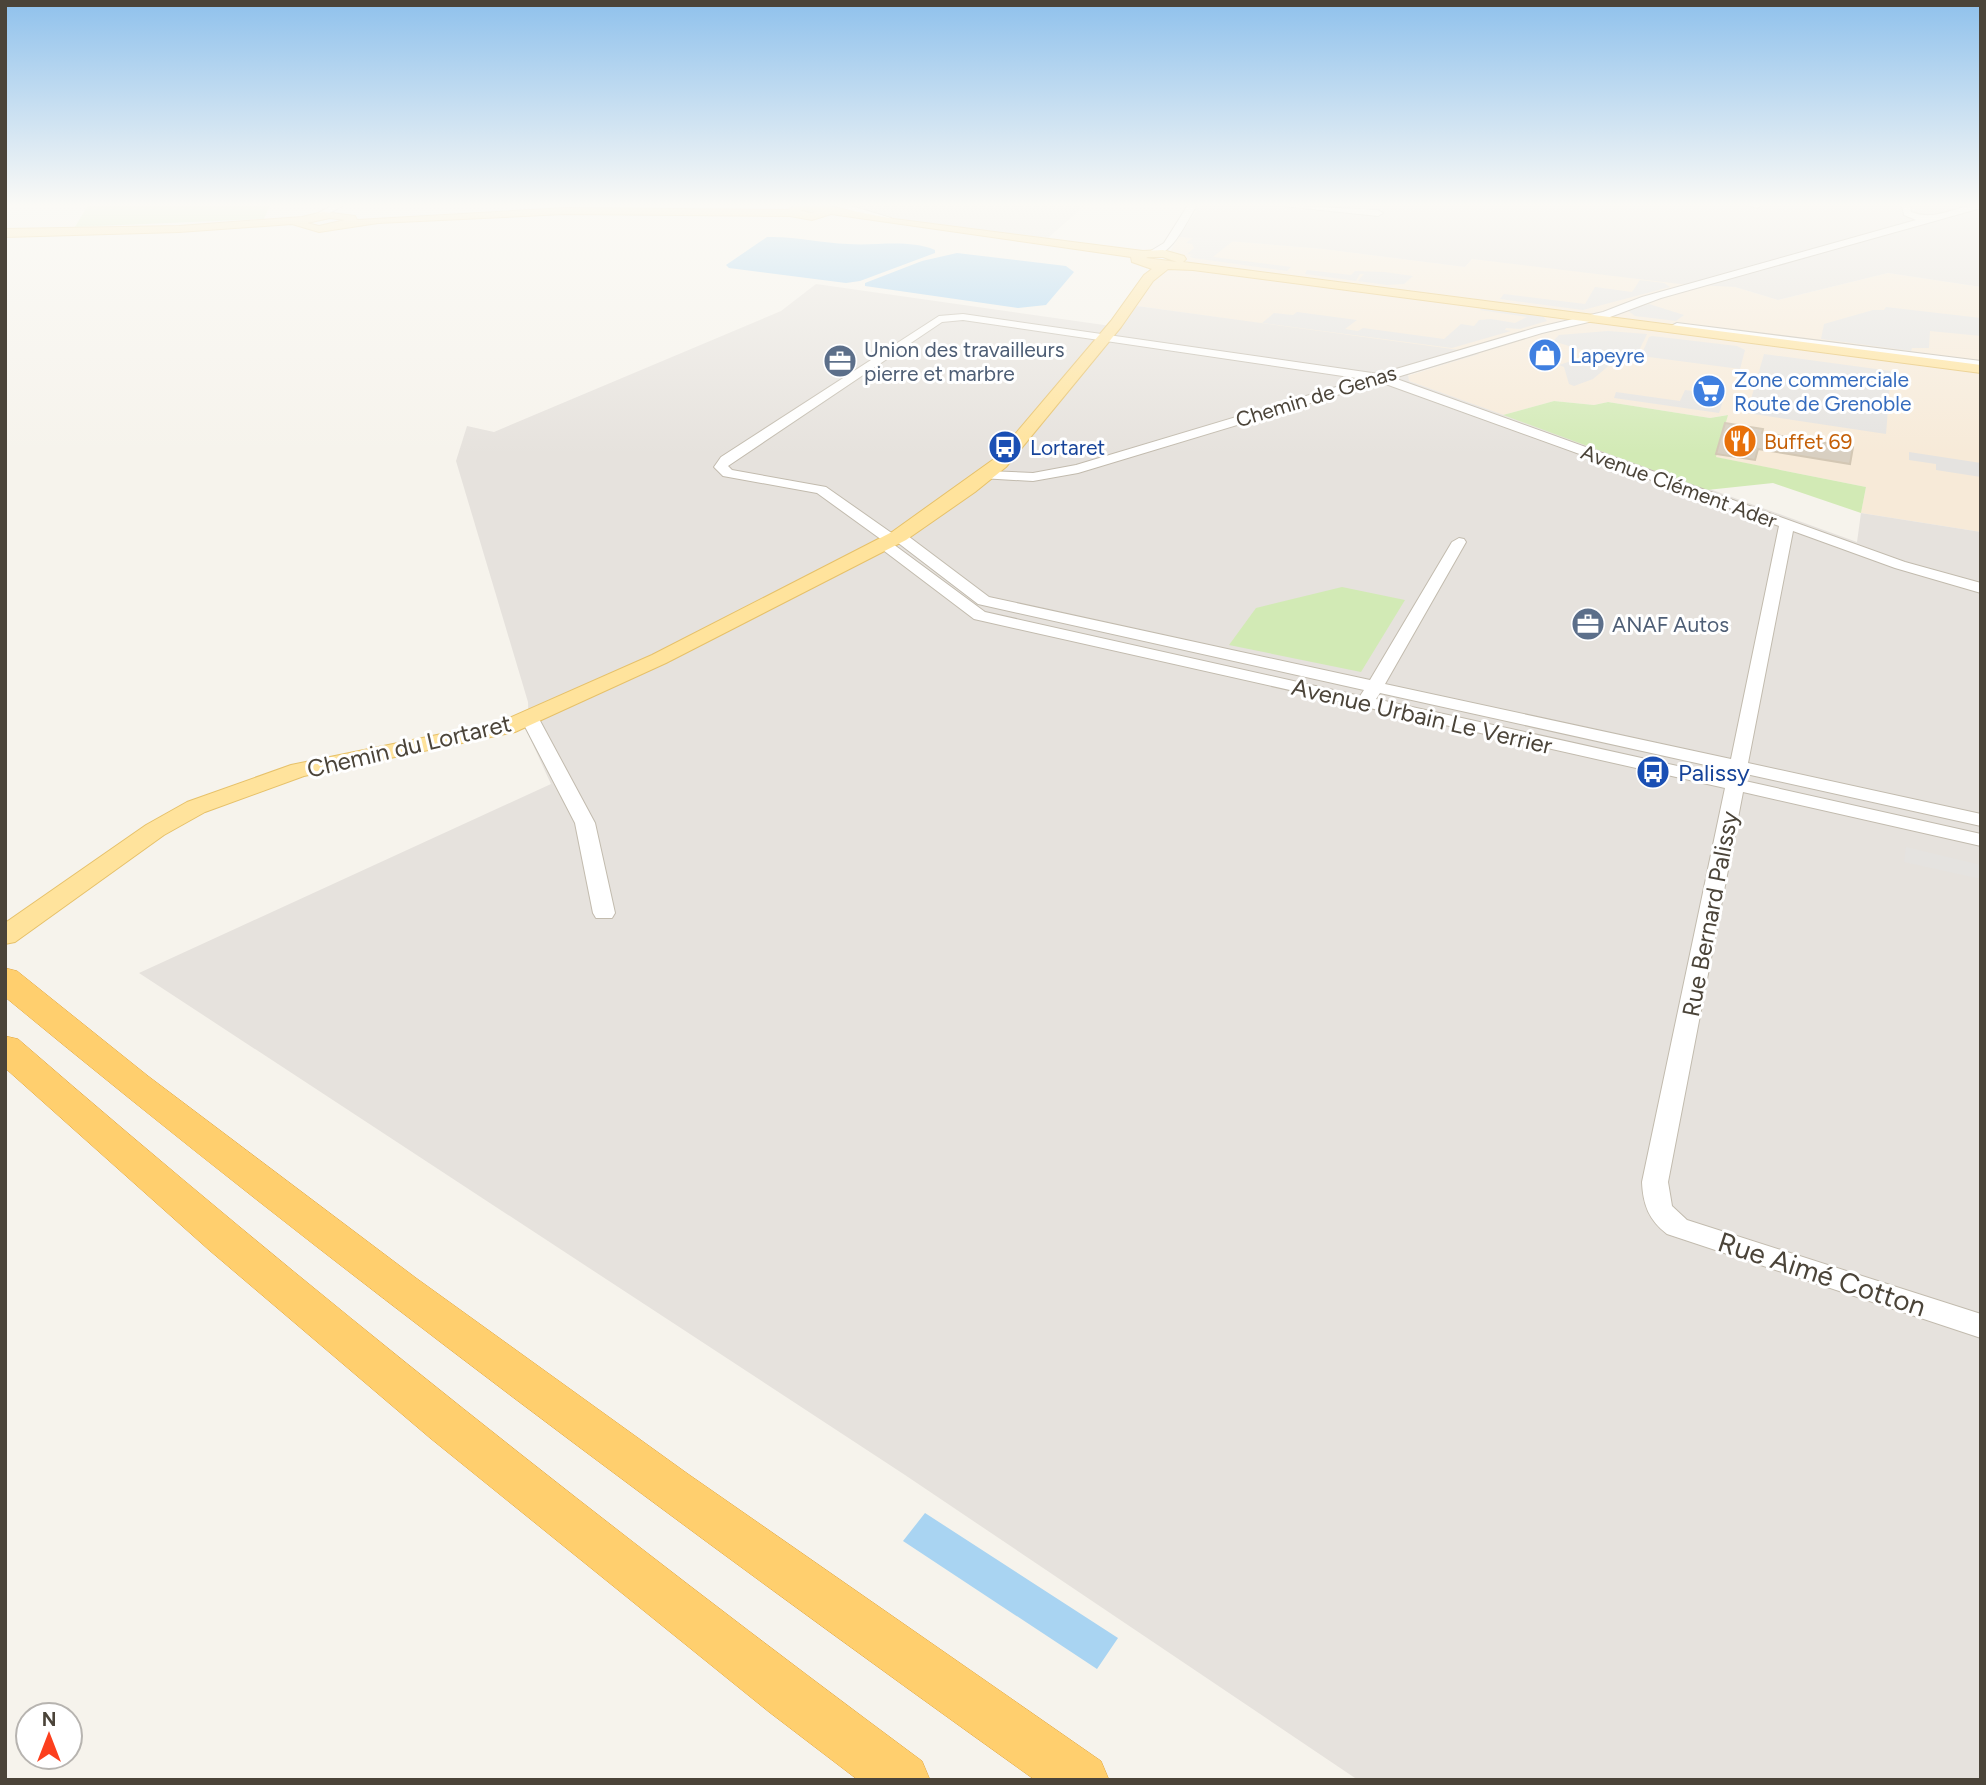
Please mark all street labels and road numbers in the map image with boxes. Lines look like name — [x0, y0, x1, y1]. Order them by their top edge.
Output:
street label: Chemin de Genas — [1233, 360, 1399, 432]
street label: Avenue Clément Ader — [1578, 439, 1780, 533]
street label: Avenue Urbain Le Verrier — [1289, 672, 1555, 760]
street label: Chemin du Lortaret — [304, 708, 514, 784]
street label: Rue Bernard Palissy — [1676, 808, 1744, 1019]
street label: Rue Aimé Cotton — [1714, 1224, 1930, 1324]

